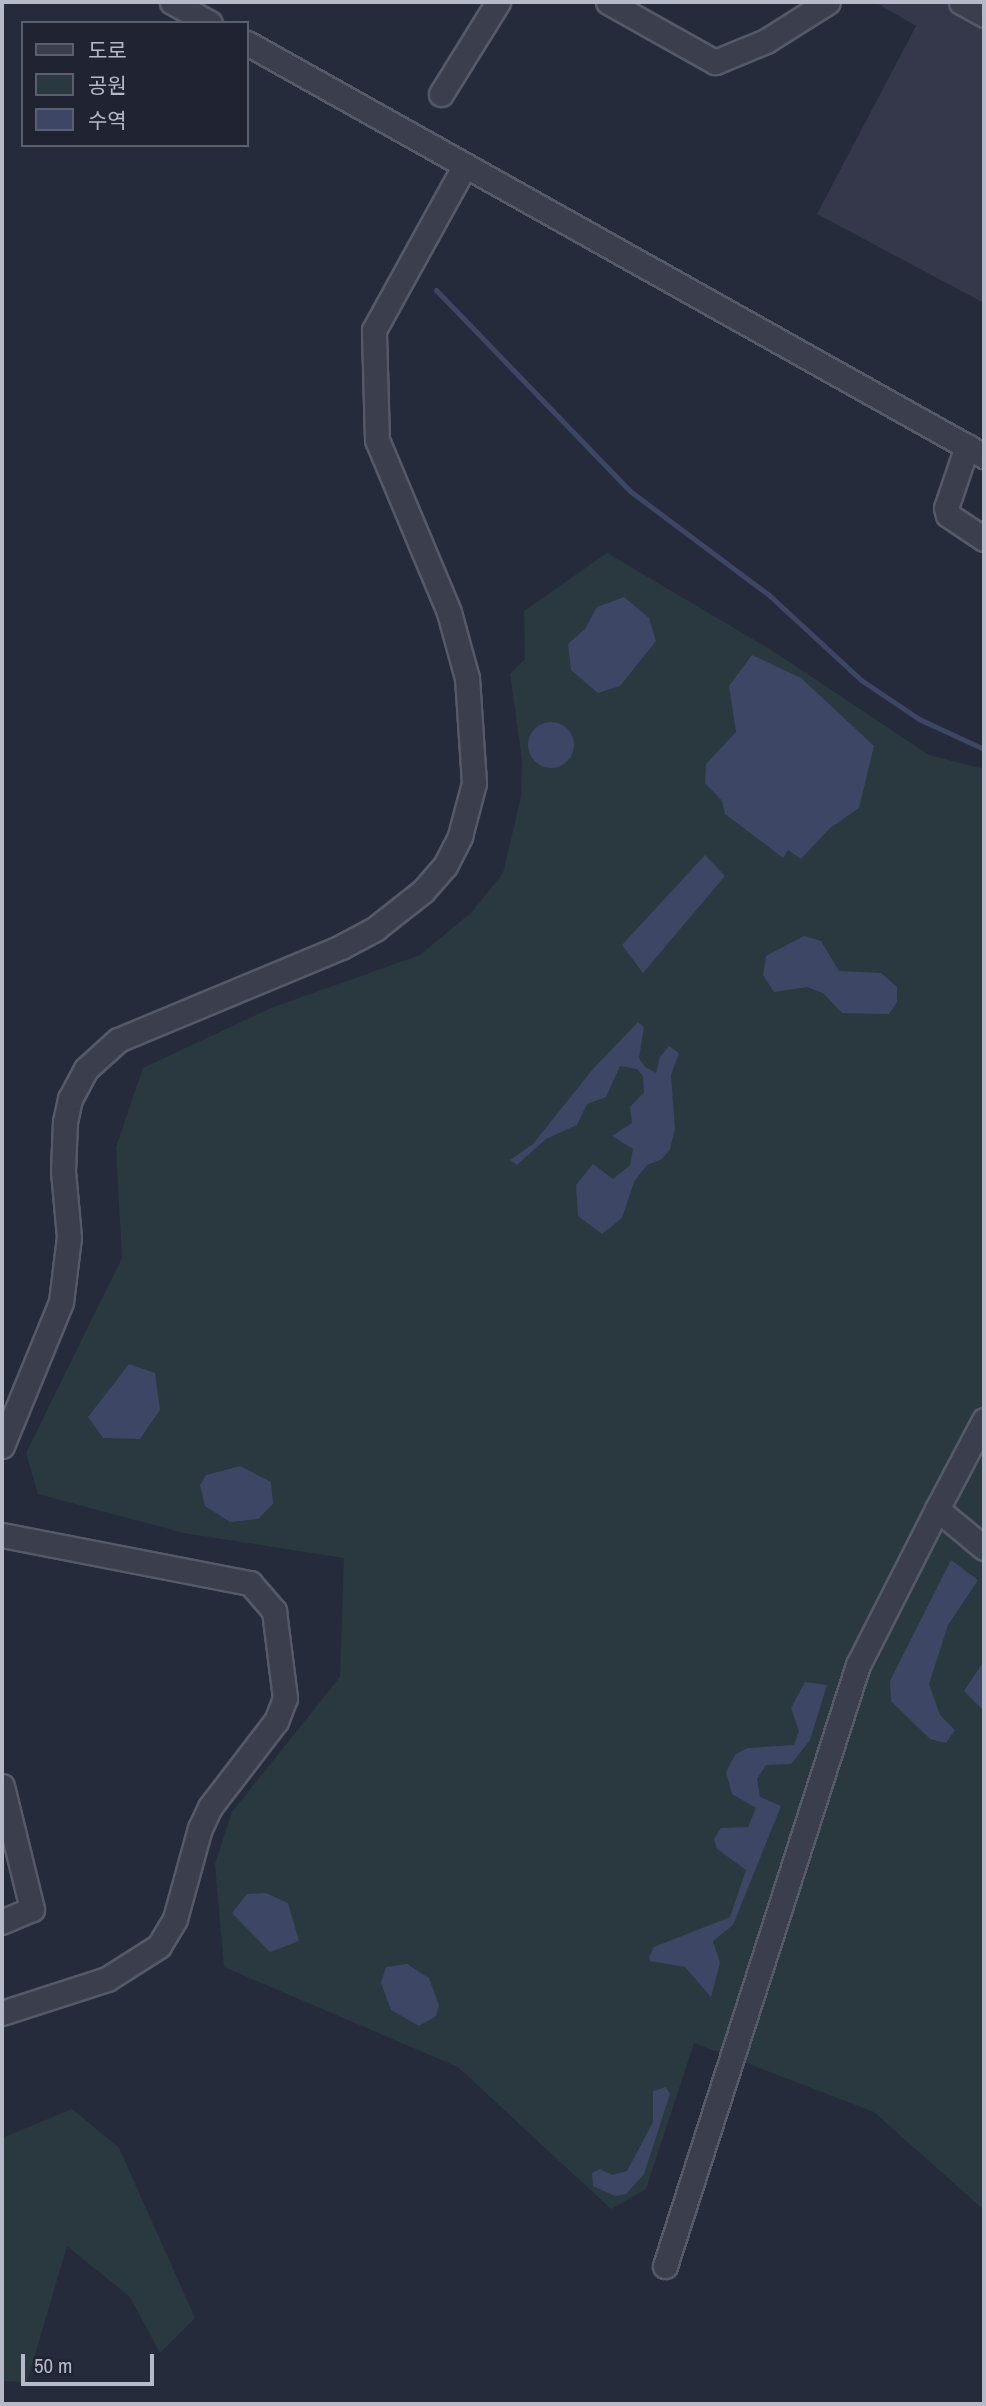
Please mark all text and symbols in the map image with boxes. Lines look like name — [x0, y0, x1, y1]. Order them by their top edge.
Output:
legend — [21, 21, 248, 147]
text: 도로 — [88, 36, 127, 65]
text: 공원 — [88, 71, 127, 100]
text: 수역 — [88, 106, 127, 135]
scale bar — [24, 2340, 158, 2384]
text: 50 m — [34, 2351, 72, 2380]

